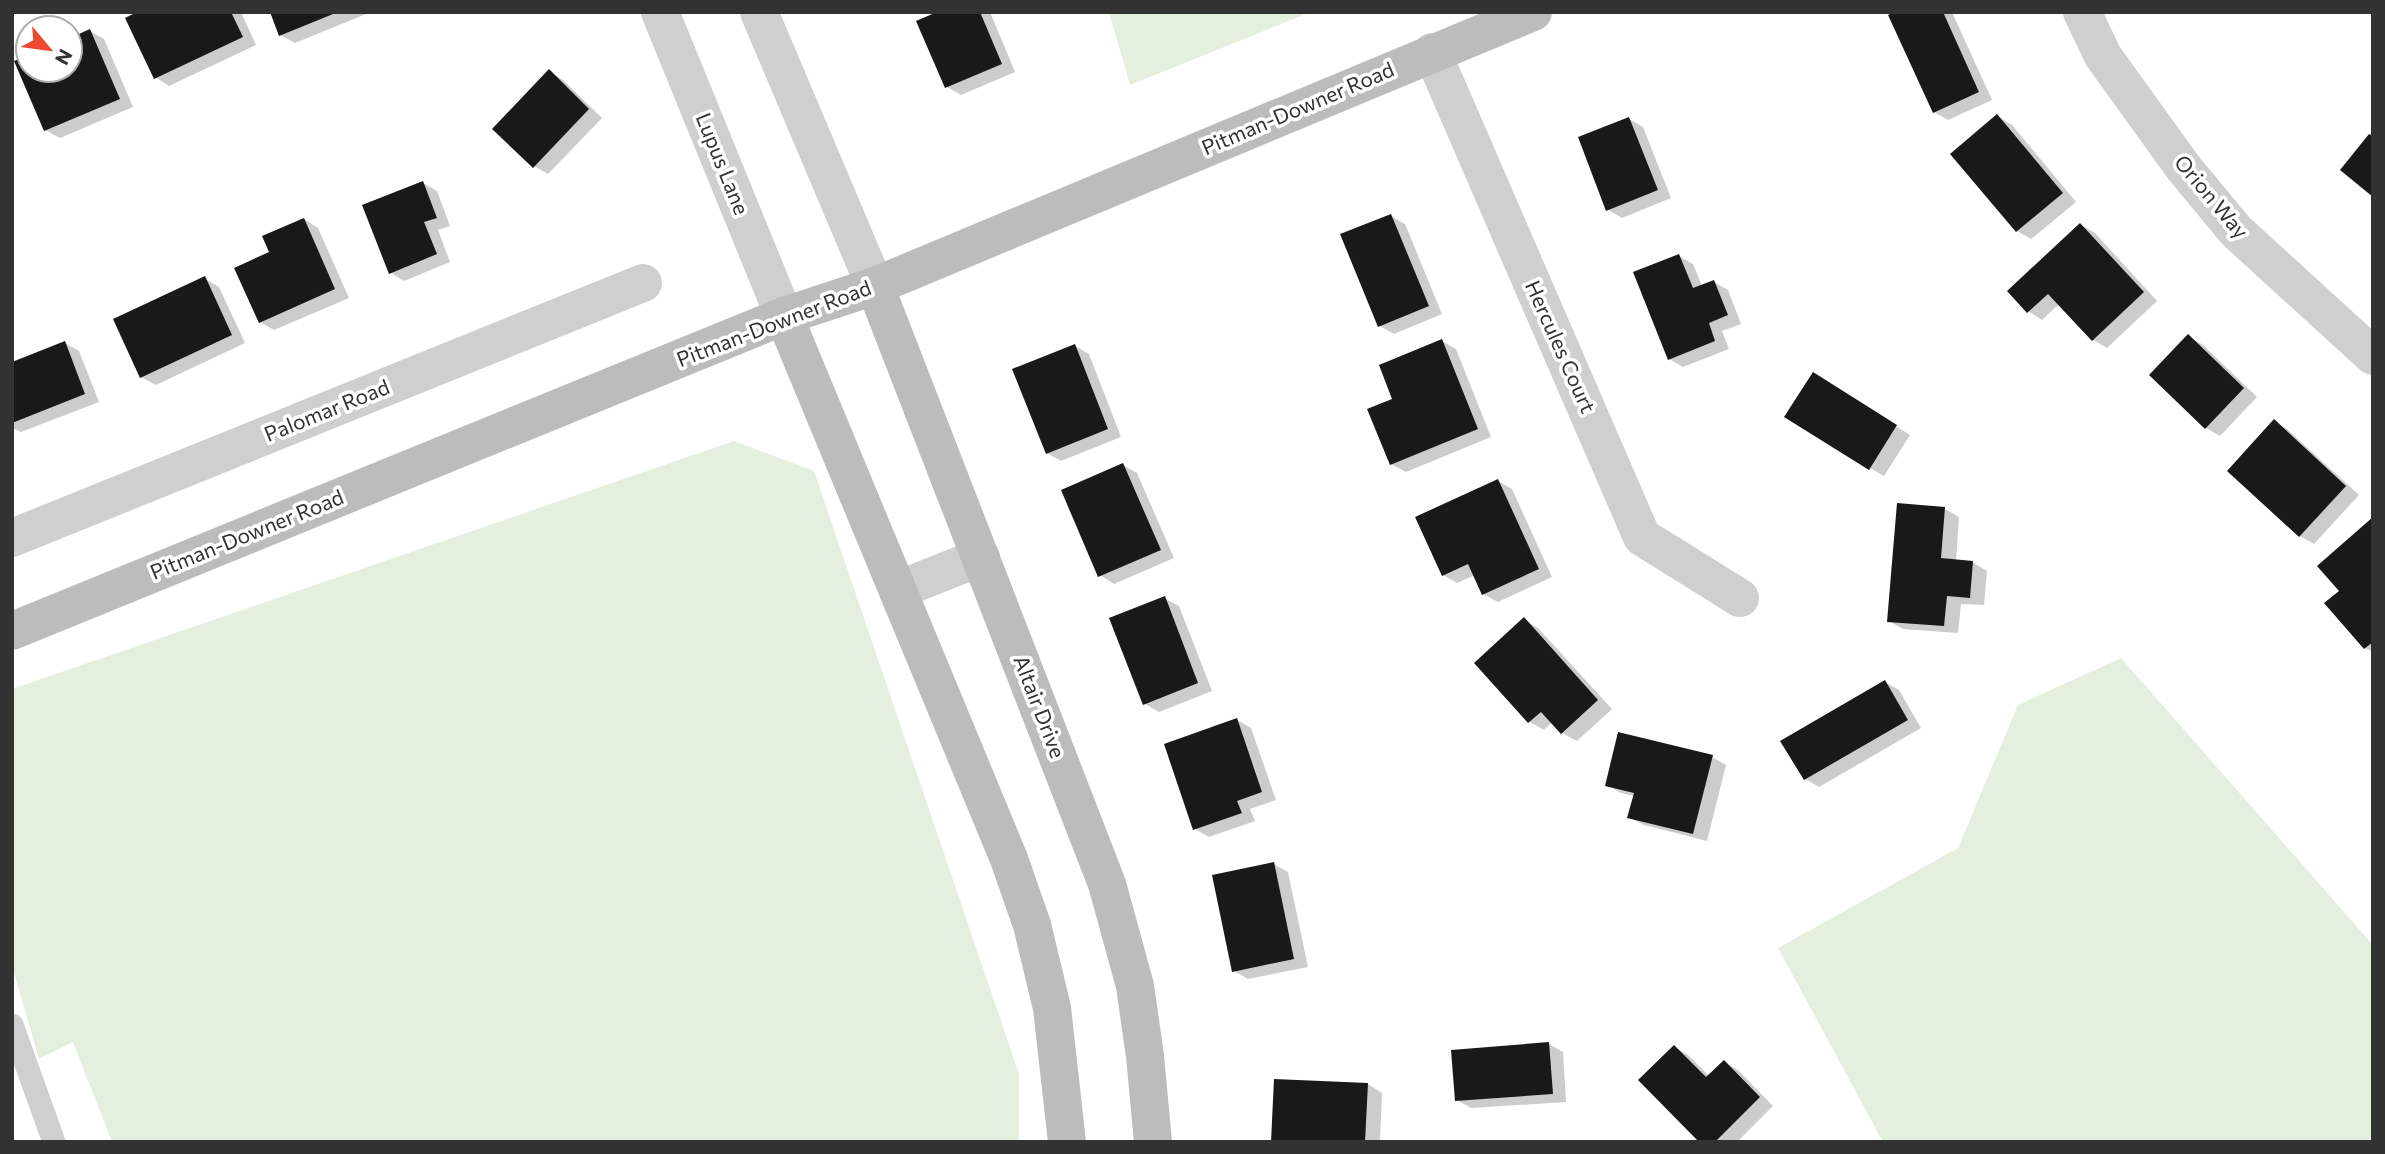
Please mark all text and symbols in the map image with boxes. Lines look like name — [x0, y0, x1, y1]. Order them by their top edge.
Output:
north arrow — [14, 14, 84, 84]
text: N — [51, 46, 78, 69]
street label: Pitman-Downer Road — [1198, 56, 1397, 159]
street label: Lupus Lane — [692, 109, 755, 218]
street label: Orion Way — [2170, 149, 2254, 243]
street label: Pitman-Downer Road — [673, 274, 874, 371]
street label: Hercules Court — [1521, 276, 1602, 417]
street label: Palomar Road — [260, 373, 393, 446]
street label: Pitman-Downer Road — [146, 483, 347, 584]
street label: Altair Drive — [1009, 652, 1071, 761]

